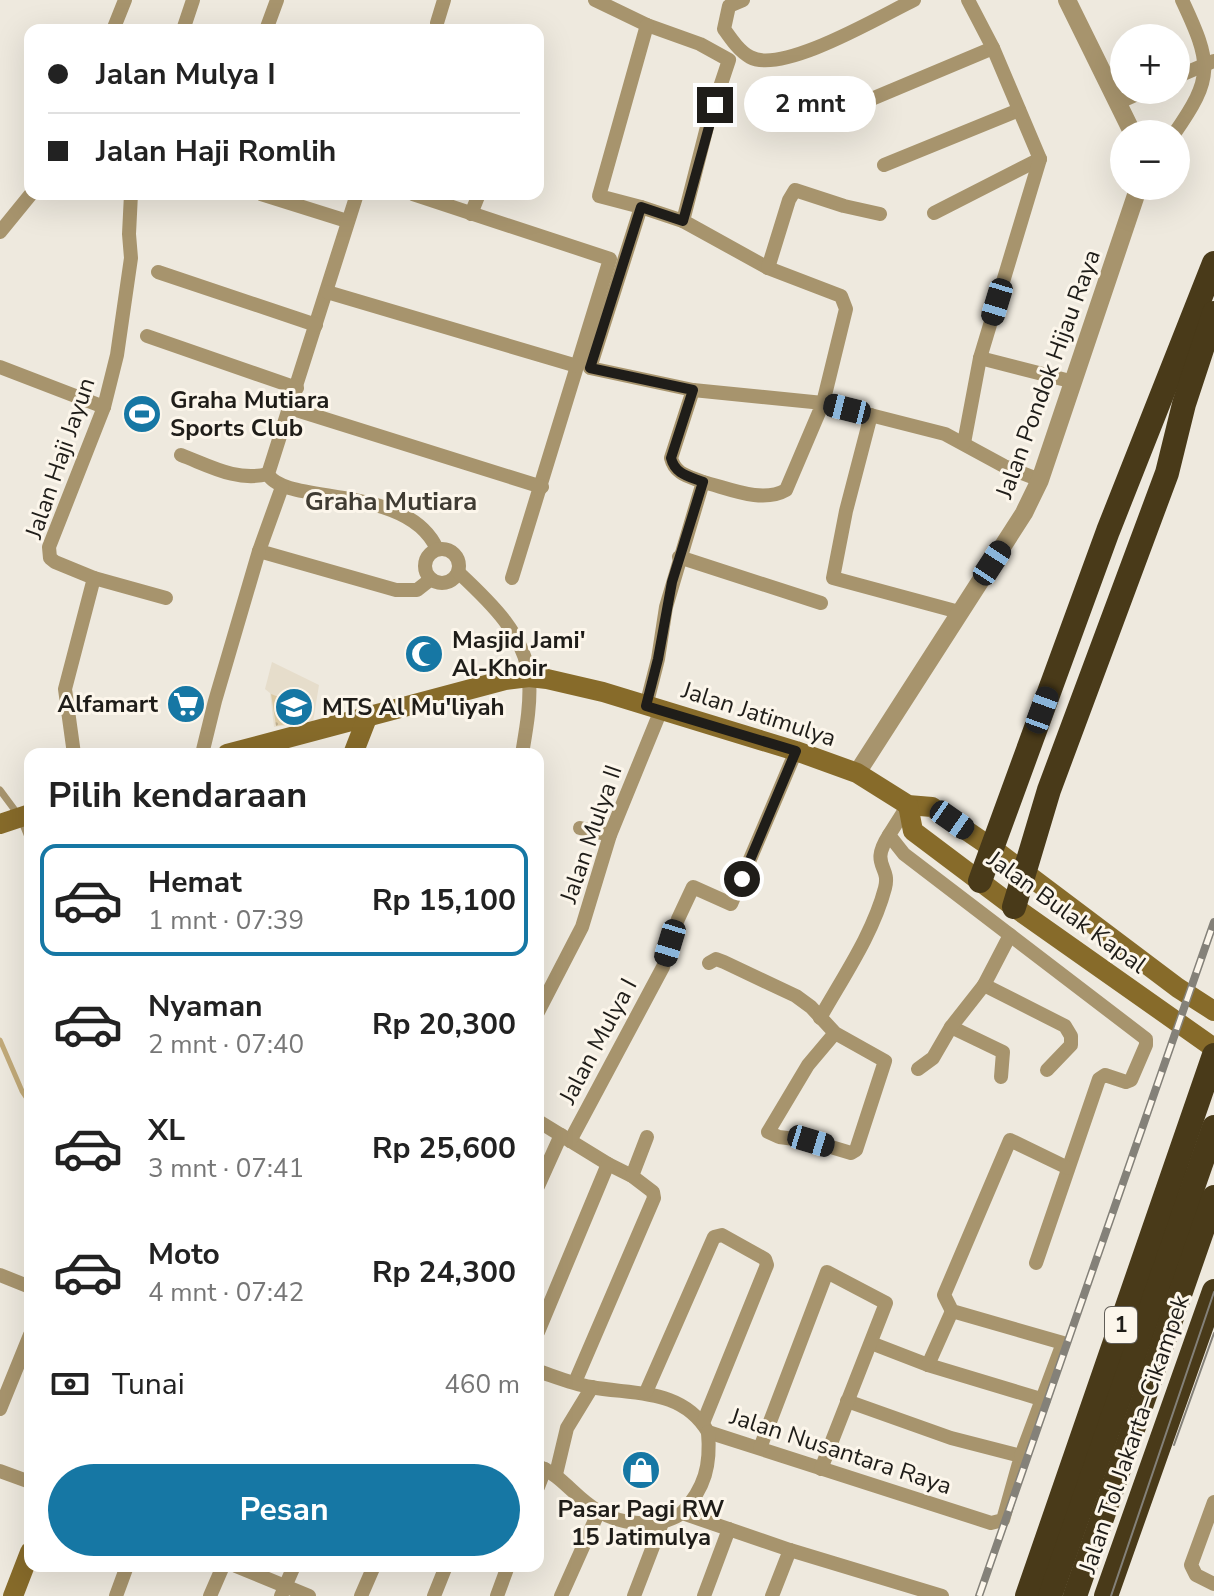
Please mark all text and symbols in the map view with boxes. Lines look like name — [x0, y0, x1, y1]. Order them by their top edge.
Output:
map controls — [1110, 24, 1190, 200]
button: + — [1110, 24, 1190, 104]
text: Jalan Mulya I — [96, 54, 276, 95]
callout: 2 mnt — [743, 77, 875, 133]
text: 2 mnt — [775, 86, 845, 121]
route end — [697, 87, 733, 123]
button: − — [1110, 120, 1190, 200]
text: Jalan Haji Romlih — [96, 131, 336, 172]
street label: Jalan Pondok Hijau Raya — [988, 245, 1108, 504]
car — [979, 276, 1015, 328]
street label: Jalan Haji Jayun — [17, 373, 103, 544]
place label: Graha Mutiara Sports Club — [170, 384, 329, 444]
car — [821, 392, 873, 426]
sports icon: Graha Mutiara Sports Club — [121, 393, 163, 435]
district label: Graha Mutiara — [305, 484, 477, 519]
car — [969, 536, 1015, 590]
place label: Masjid Jami' Al-Khoir — [452, 624, 586, 684]
mosque icon: Masjid Jami' Al-Khoir — [403, 633, 445, 675]
street label: Jalan Jatimulya — [677, 674, 840, 754]
supermarket icon: Alfamart — [165, 683, 207, 725]
car — [1023, 683, 1061, 737]
school or university icon: MTS Al Mu'liyah — [273, 686, 315, 728]
place label: Alfamart — [58, 688, 159, 720]
place label: MTS Al Mu'liyah — [322, 691, 505, 723]
street label: Jalan Mulya II — [552, 761, 630, 908]
text: Pilih kendaraan — [48, 771, 307, 820]
car — [925, 796, 979, 844]
street label: Jalan Bulak Kapal — [980, 843, 1153, 981]
route start — [724, 861, 760, 897]
text: Hemat — [148, 862, 242, 903]
icon: car — [52, 864, 124, 936]
text: Rp 15,100 — [372, 880, 516, 921]
text: 1 mnt · 07:39 — [148, 903, 304, 938]
car — [652, 917, 688, 969]
street label: Jalan Mulya I — [551, 973, 645, 1110]
text: Nyaman — [148, 986, 263, 1027]
icon: car — [52, 988, 124, 1060]
text: Rp 20,300 — [372, 1004, 516, 1045]
text: 2 mnt · 07:40 — [148, 1027, 304, 1062]
text: XL — [148, 1110, 185, 1151]
icon: car — [52, 1112, 124, 1184]
car — [785, 1123, 837, 1159]
text: Rp 25,600 — [372, 1128, 516, 1169]
text: 3 mnt · 07:41 — [148, 1151, 304, 1186]
text: Moto — [148, 1234, 220, 1275]
icon: car — [52, 1236, 124, 1308]
text: Rp 24,300 — [372, 1252, 516, 1293]
text: 4 mnt · 07:42 — [148, 1275, 304, 1310]
street label: Jalan Tol Jakarta–Cikampek — [1071, 1290, 1197, 1578]
road number: 1 — [1105, 1307, 1137, 1343]
icon: cash — [48, 1362, 92, 1406]
text: Tunai — [112, 1364, 185, 1405]
text: 460 m — [444, 1367, 520, 1402]
street label: Jalan Nusantara Raya — [725, 1400, 956, 1502]
shop icon: Pasar Pagi RW 15 Jatimulya — [620, 1449, 662, 1491]
button: Pesan — [48, 1464, 520, 1556]
place label: Pasar Pagi RW 15 Jatimulya — [557, 1493, 725, 1553]

